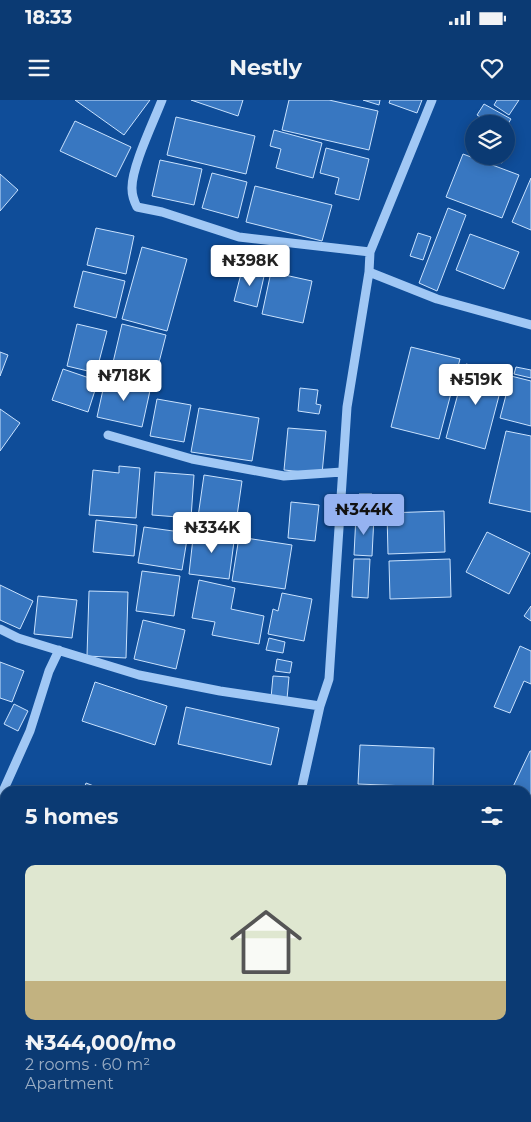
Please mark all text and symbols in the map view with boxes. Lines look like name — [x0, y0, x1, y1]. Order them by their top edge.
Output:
text: 18:33 — [25, 6, 72, 29]
icon: menu — [25, 54, 53, 82]
text: Nestly — [229, 54, 302, 81]
icon: heart — [478, 54, 506, 82]
map controls — [465, 115, 515, 165]
button: layers — [465, 115, 515, 165]
pin: ₦398K — [215, 244, 285, 287]
text: ₦398K — [222, 251, 278, 270]
pin: ₦718K — [89, 360, 159, 402]
pin: ₦519K — [441, 364, 511, 406]
text: ₦718K — [97, 366, 151, 385]
text: ₦519K — [450, 370, 502, 389]
pin: ₦344K — [329, 494, 399, 536]
text: ₦344K — [335, 500, 393, 519]
pin: ₦334K — [177, 512, 247, 554]
text: ₦334K — [184, 518, 240, 537]
icon: filters — [478, 802, 506, 830]
text: 5 homes — [25, 804, 118, 829]
icon: home — [221, 897, 311, 987]
text: ₦344,000/mo — [25, 1030, 176, 1055]
text: 2 rooms · 60 m² — [25, 1055, 150, 1074]
text: Apartment — [25, 1074, 114, 1093]

